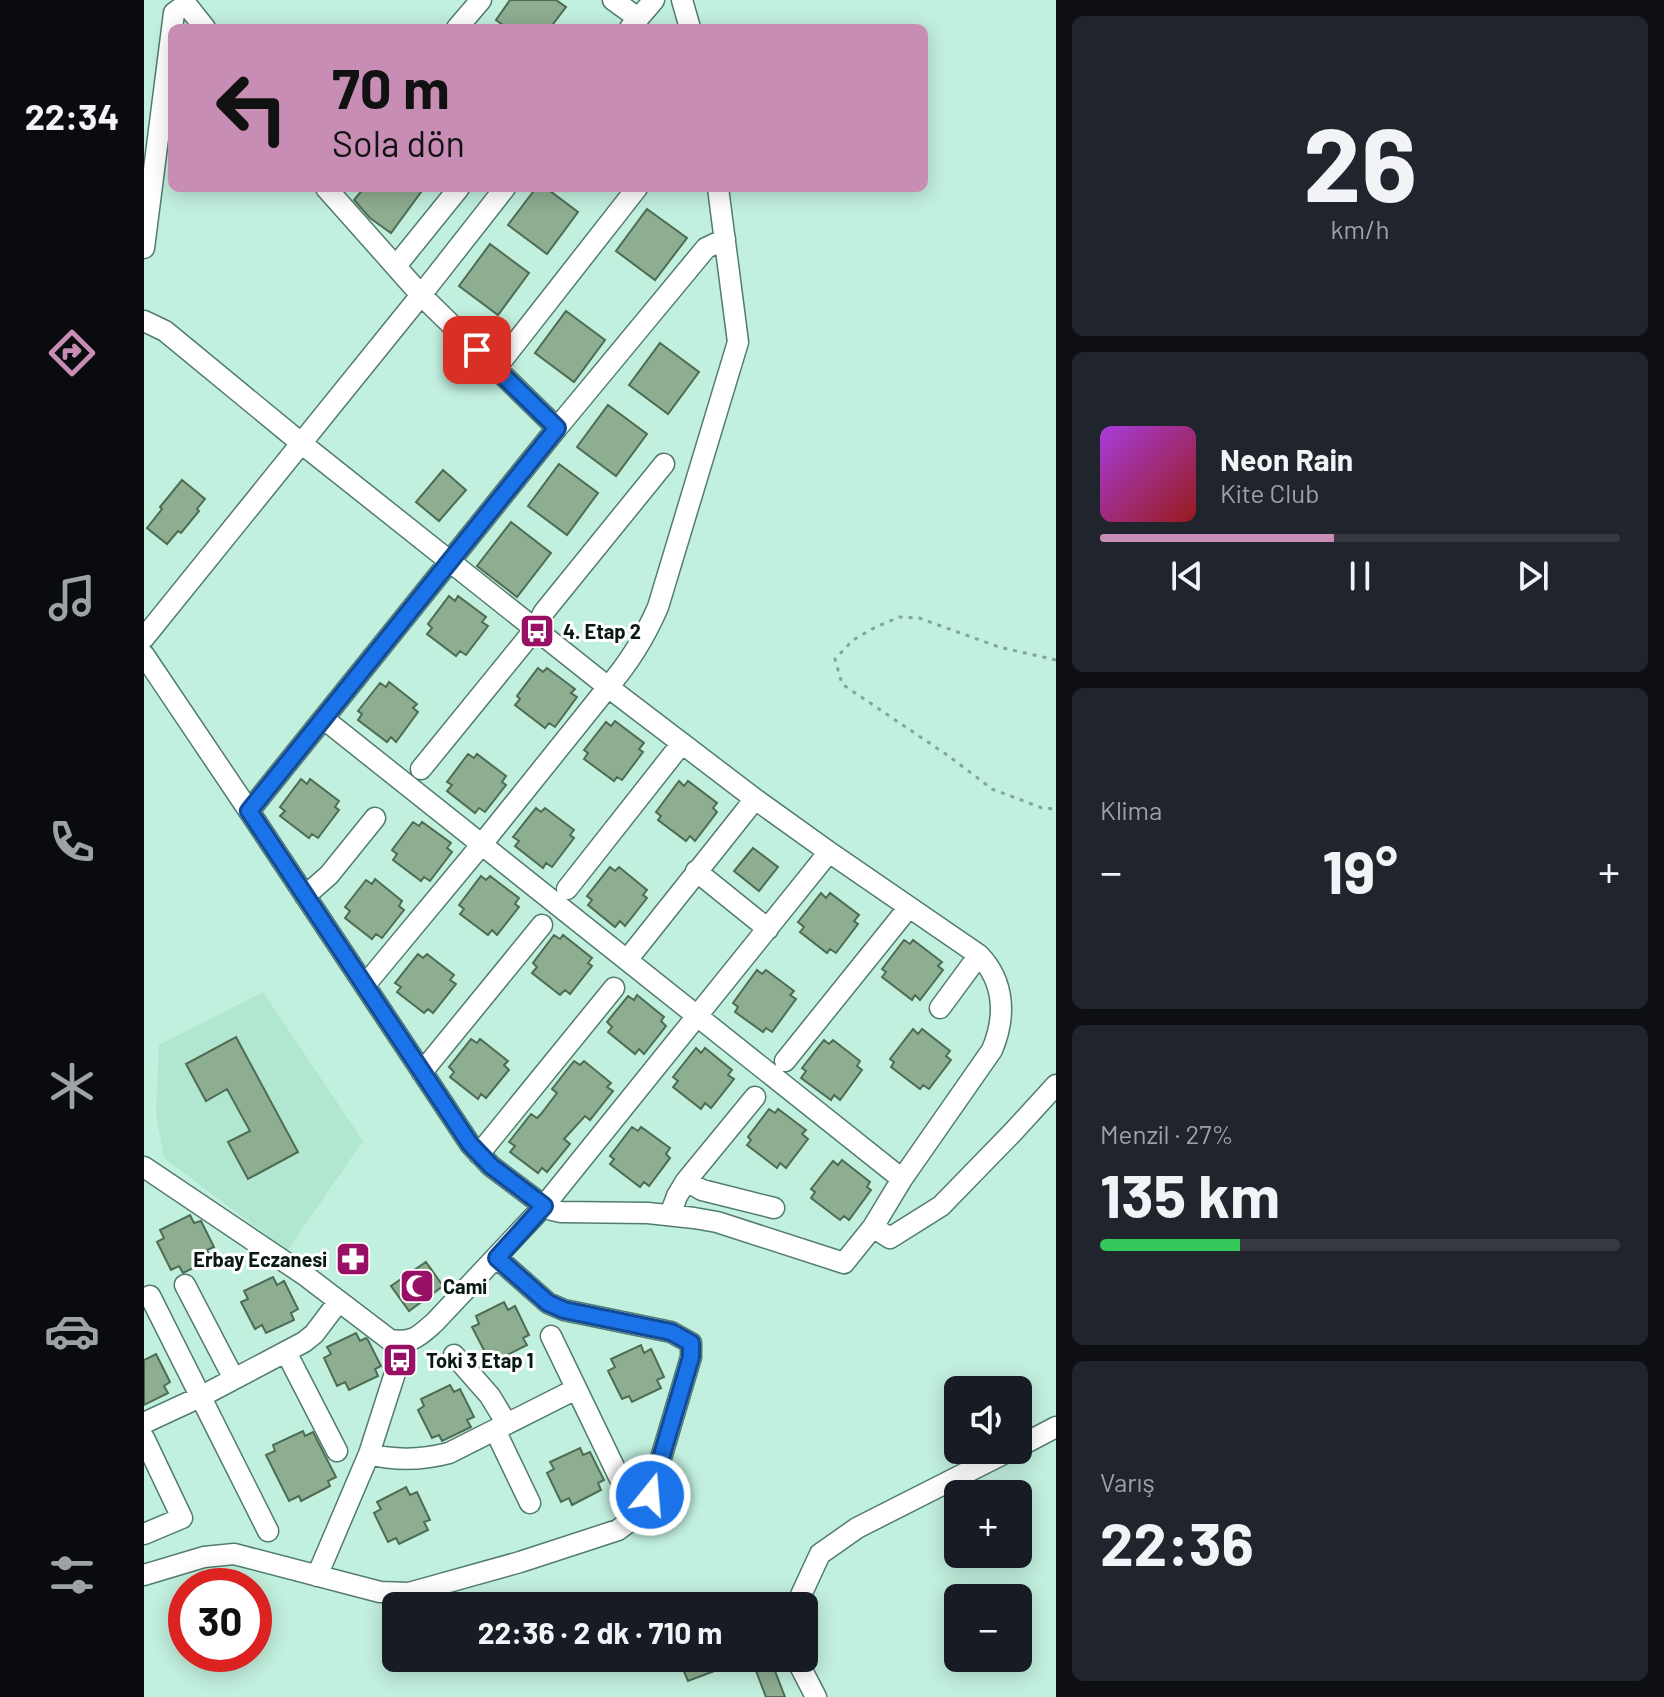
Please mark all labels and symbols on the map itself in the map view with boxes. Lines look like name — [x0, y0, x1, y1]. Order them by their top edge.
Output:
pin — [443, 316, 511, 384]
bus stop icon: 4. Etap 2 — [518, 612, 556, 650]
place label: 4. Etap 2 — [563, 619, 641, 643]
pharmacy icon: Erbay Eczanesi — [334, 1240, 372, 1278]
place label: Erbay Eczanesi — [193, 1247, 327, 1271]
mosque icon: Cami — [398, 1267, 436, 1305]
place label: Cami — [443, 1274, 487, 1298]
bus stop icon: Toki 3 Etap 1 — [381, 1341, 419, 1379]
place label: Toki 3 Etap 1 — [426, 1348, 534, 1372]
position arrow — [608, 1453, 692, 1537]
speed limit sign: 30 — [168, 1568, 272, 1672]

